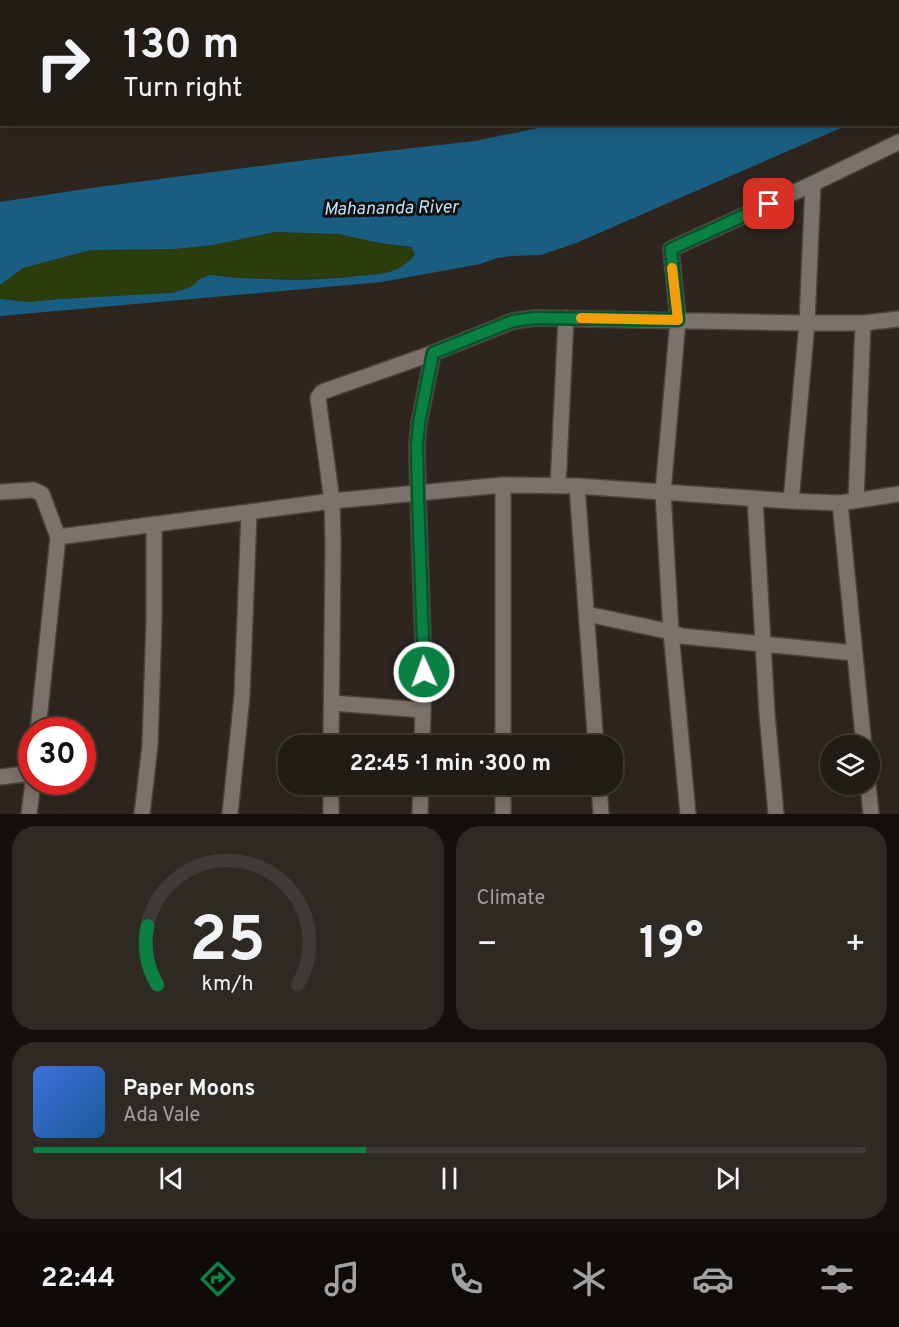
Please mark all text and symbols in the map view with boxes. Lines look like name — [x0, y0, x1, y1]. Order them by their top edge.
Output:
text: 130 m — [123, 20, 239, 73]
icon: right — [24, 24, 102, 102]
text: Turn right — [123, 72, 242, 106]
pin — [743, 178, 794, 229]
icon: arrive — [752, 187, 785, 220]
water label: Mahananda River — [323, 196, 461, 222]
position arrow — [392, 640, 456, 704]
speed limit sign: 30 — [18, 717, 96, 795]
map controls — [820, 735, 880, 795]
button: layers — [820, 735, 880, 795]
text: 22:45 · 1 min · 300 m — [350, 751, 551, 778]
text: Climate — [477, 886, 545, 912]
text: 25 — [190, 904, 266, 983]
text: 19° — [639, 917, 703, 974]
text: − — [477, 925, 498, 967]
text: + — [845, 925, 866, 967]
text: km/h — [202, 971, 254, 998]
text: Paper Moons — [123, 1076, 255, 1103]
text: Ada Vale — [123, 1103, 200, 1129]
icon: previous — [155, 1162, 188, 1195]
icon: pause — [433, 1162, 466, 1195]
icon: next — [711, 1162, 744, 1195]
icon: directions — [197, 1258, 239, 1300]
icon: music — [321, 1258, 363, 1300]
icon: phone — [445, 1258, 487, 1300]
icon: climate — [568, 1258, 610, 1300]
icon: car — [692, 1258, 734, 1300]
icon: filters — [816, 1258, 858, 1300]
text: 22:44 — [41, 1262, 115, 1296]

